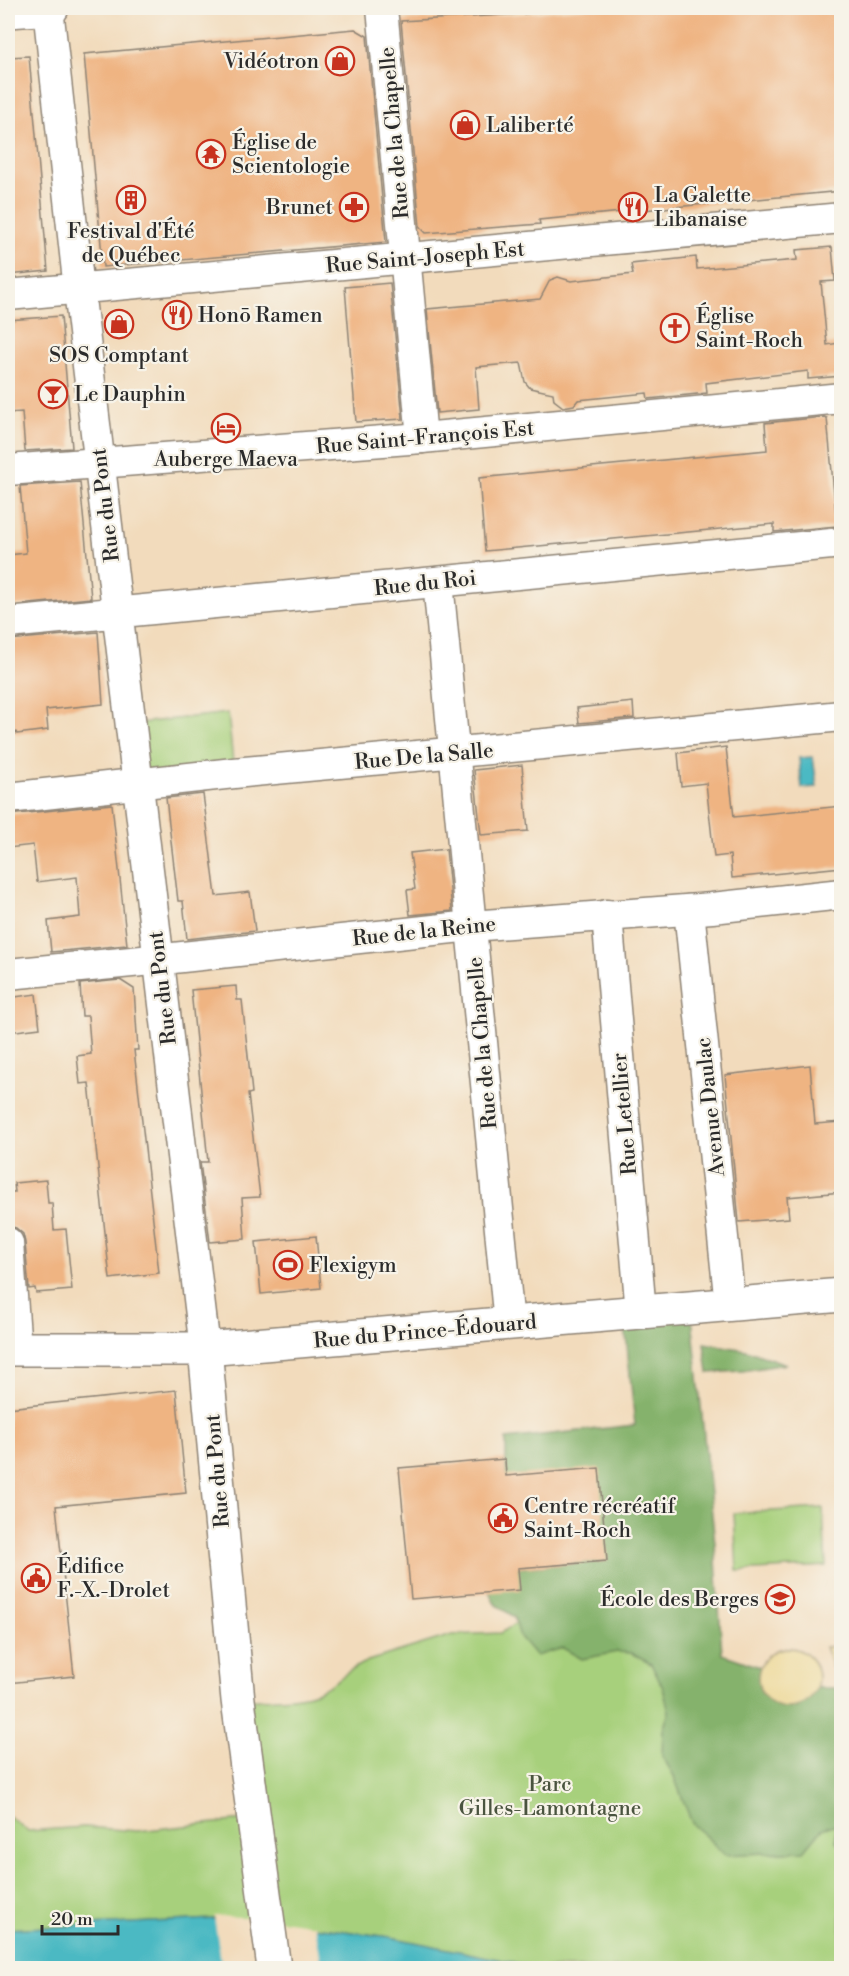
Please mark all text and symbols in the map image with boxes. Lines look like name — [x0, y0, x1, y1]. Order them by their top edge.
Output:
shop icon: Vidéotron — [324, 45, 356, 77]
street label: Rue de la Chapelle — [375, 46, 415, 220]
place label: Vidéotron — [223, 49, 319, 75]
shop icon: Laliberté — [449, 109, 481, 141]
place label: Laliberté — [486, 113, 574, 139]
place label: Église de Scientologie — [232, 128, 350, 180]
temple icon: Église de Scientologie — [195, 138, 227, 170]
place label: La Galette Libanaise — [654, 183, 751, 233]
building icon: Festival d'Été de Québec — [115, 184, 147, 216]
pharmacy icon: Brunet — [338, 191, 370, 223]
restaurant icon: La Galette Libanaise — [617, 191, 649, 223]
place label: Brunet — [265, 195, 334, 221]
place label: Festival d'Été de Québec — [67, 217, 195, 269]
street label: Rue Saint-Joseph Est — [325, 236, 526, 280]
restaurant icon: Honō Ramen — [161, 299, 193, 331]
place label: Église Saint-Roch — [696, 302, 803, 354]
place label: Honō Ramen — [198, 303, 323, 329]
shop icon: SOS Comptant — [103, 308, 135, 340]
church icon: Église Saint-Roch — [659, 312, 691, 344]
place label: SOS Comptant — [49, 343, 190, 369]
bar icon: Le Dauphin — [37, 378, 69, 410]
place label: Le Dauphin — [74, 382, 186, 408]
hotel icon: Auberge Maeva — [210, 412, 242, 444]
street label: Rue Saint-François Est — [315, 415, 536, 460]
street label: Rue du Pont — [86, 446, 126, 563]
place label: Auberge Maeva — [153, 447, 298, 473]
street label: Rue du Roi — [373, 566, 478, 602]
street label: Rue De la Salle — [353, 738, 495, 776]
street label: Rue de la Reine — [351, 912, 497, 952]
street label: Rue du Pont — [143, 929, 183, 1046]
street label: Rue de la Chapelle — [463, 956, 503, 1130]
street label: Avenue Daulac — [691, 1036, 731, 1179]
street label: Rue Letellier — [607, 1052, 643, 1176]
sports icon: Flexigym — [272, 1249, 304, 1281]
place label: Flexigym — [309, 1253, 397, 1279]
street label: Rue du Prince-Édouard — [312, 1307, 538, 1355]
street label: Rue du Pont — [200, 1412, 236, 1529]
place label: Centre récréatif Saint-Roch — [524, 1494, 676, 1544]
public building icon: Centre récréatif Saint-Roch — [487, 1502, 519, 1534]
place label: Édifice F.-X.-Drolet — [57, 1552, 170, 1604]
public building icon: Édifice F.-X.-Drolet — [20, 1562, 52, 1594]
school or university icon: École des Berges — [764, 1583, 796, 1615]
place label: École des Berges — [600, 1585, 759, 1613]
park label: Parc Gilles-Lamontagne — [459, 1772, 641, 1822]
scale bar — [42, 1898, 118, 1936]
text: 20 m — [51, 1908, 93, 1931]

